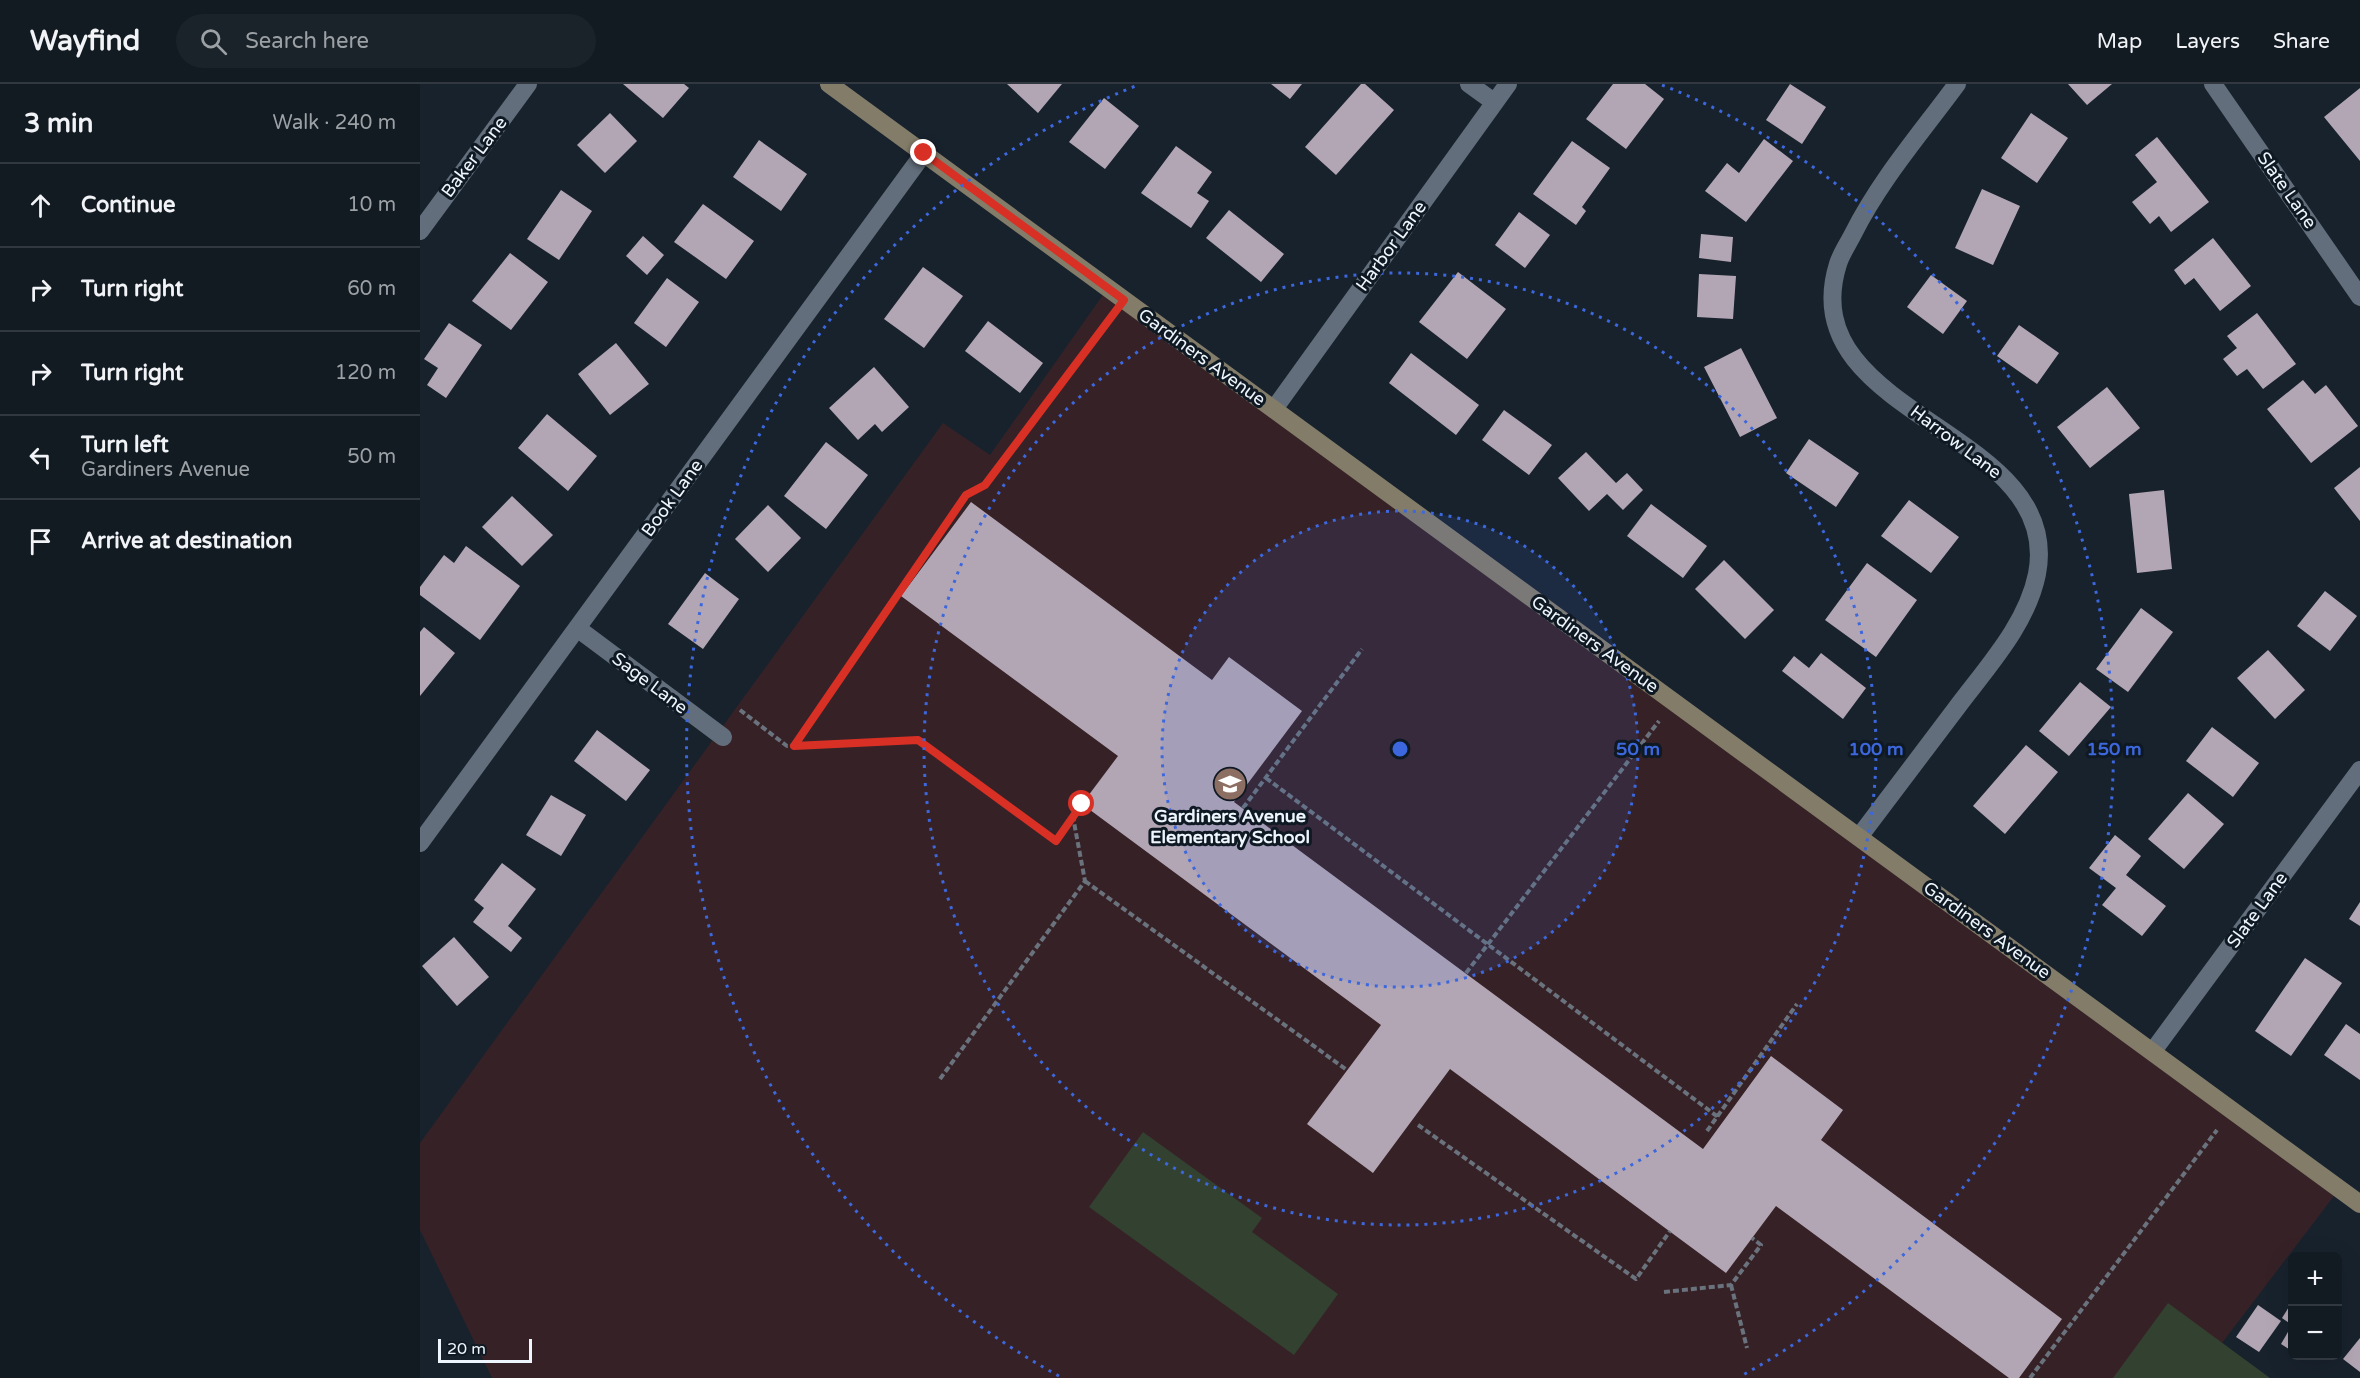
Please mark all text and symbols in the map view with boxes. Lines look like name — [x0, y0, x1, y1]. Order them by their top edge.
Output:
search box — [176, 14, 596, 68]
text: Wayfind — [30, 24, 140, 58]
icon: search — [197, 25, 230, 58]
text: Search here — [245, 28, 369, 54]
text: Map — [2097, 29, 2142, 54]
text: Layers — [2175, 29, 2240, 54]
text: Share — [2273, 29, 2330, 54]
text: 3 min — [24, 108, 93, 139]
text: Walk · 240 m — [273, 111, 396, 135]
street label: Baker Lane — [436, 112, 512, 202]
route end — [910, 139, 936, 165]
street label: Slate Lane — [2253, 147, 2321, 233]
icon: ahead — [24, 189, 57, 222]
text: Continue — [81, 192, 176, 218]
text: 10 m — [347, 193, 396, 217]
street label: Harbor Lane — [1351, 197, 1431, 295]
icon: right — [24, 273, 57, 306]
text: Turn right — [81, 276, 183, 302]
text: 60 m — [347, 277, 396, 301]
street label: Gardiners Avenue — [1134, 303, 1270, 411]
icon: right — [24, 357, 57, 390]
text: Turn right — [81, 360, 183, 386]
text: 120 m — [335, 361, 396, 385]
street label: Harrow Lane — [1906, 401, 2006, 483]
text: Turn left — [81, 432, 169, 458]
icon: left — [24, 441, 57, 474]
text: 50 m — [347, 445, 396, 469]
street label: Book Lane — [637, 455, 707, 541]
text: Gardiners Avenue — [81, 458, 250, 482]
icon: arrive — [24, 525, 57, 558]
text: Arrive at destination — [81, 528, 292, 554]
street label: Gardiners Avenue — [1527, 590, 1663, 698]
street label: Sage Lane — [608, 647, 692, 719]
text: 50 m — [1616, 738, 1660, 760]
text: 100 m — [1848, 738, 1904, 760]
text: 150 m — [2086, 738, 2142, 760]
centre of rings — [1390, 739, 1410, 759]
school or university icon: Gardiners Avenue Elementary School — [1212, 766, 1248, 802]
route start — [1068, 790, 1094, 816]
place label: Gardiners Avenue Elementary School — [1150, 805, 1310, 848]
street label: Slate Lane — [2222, 868, 2292, 952]
street label: Gardiners Avenue — [1919, 876, 2055, 984]
map controls — [2288, 1252, 2342, 1360]
button: + — [2288, 1252, 2342, 1306]
button: − — [2288, 1306, 2342, 1360]
scale bar — [438, 1336, 532, 1364]
text: 20 m — [447, 1339, 486, 1359]

